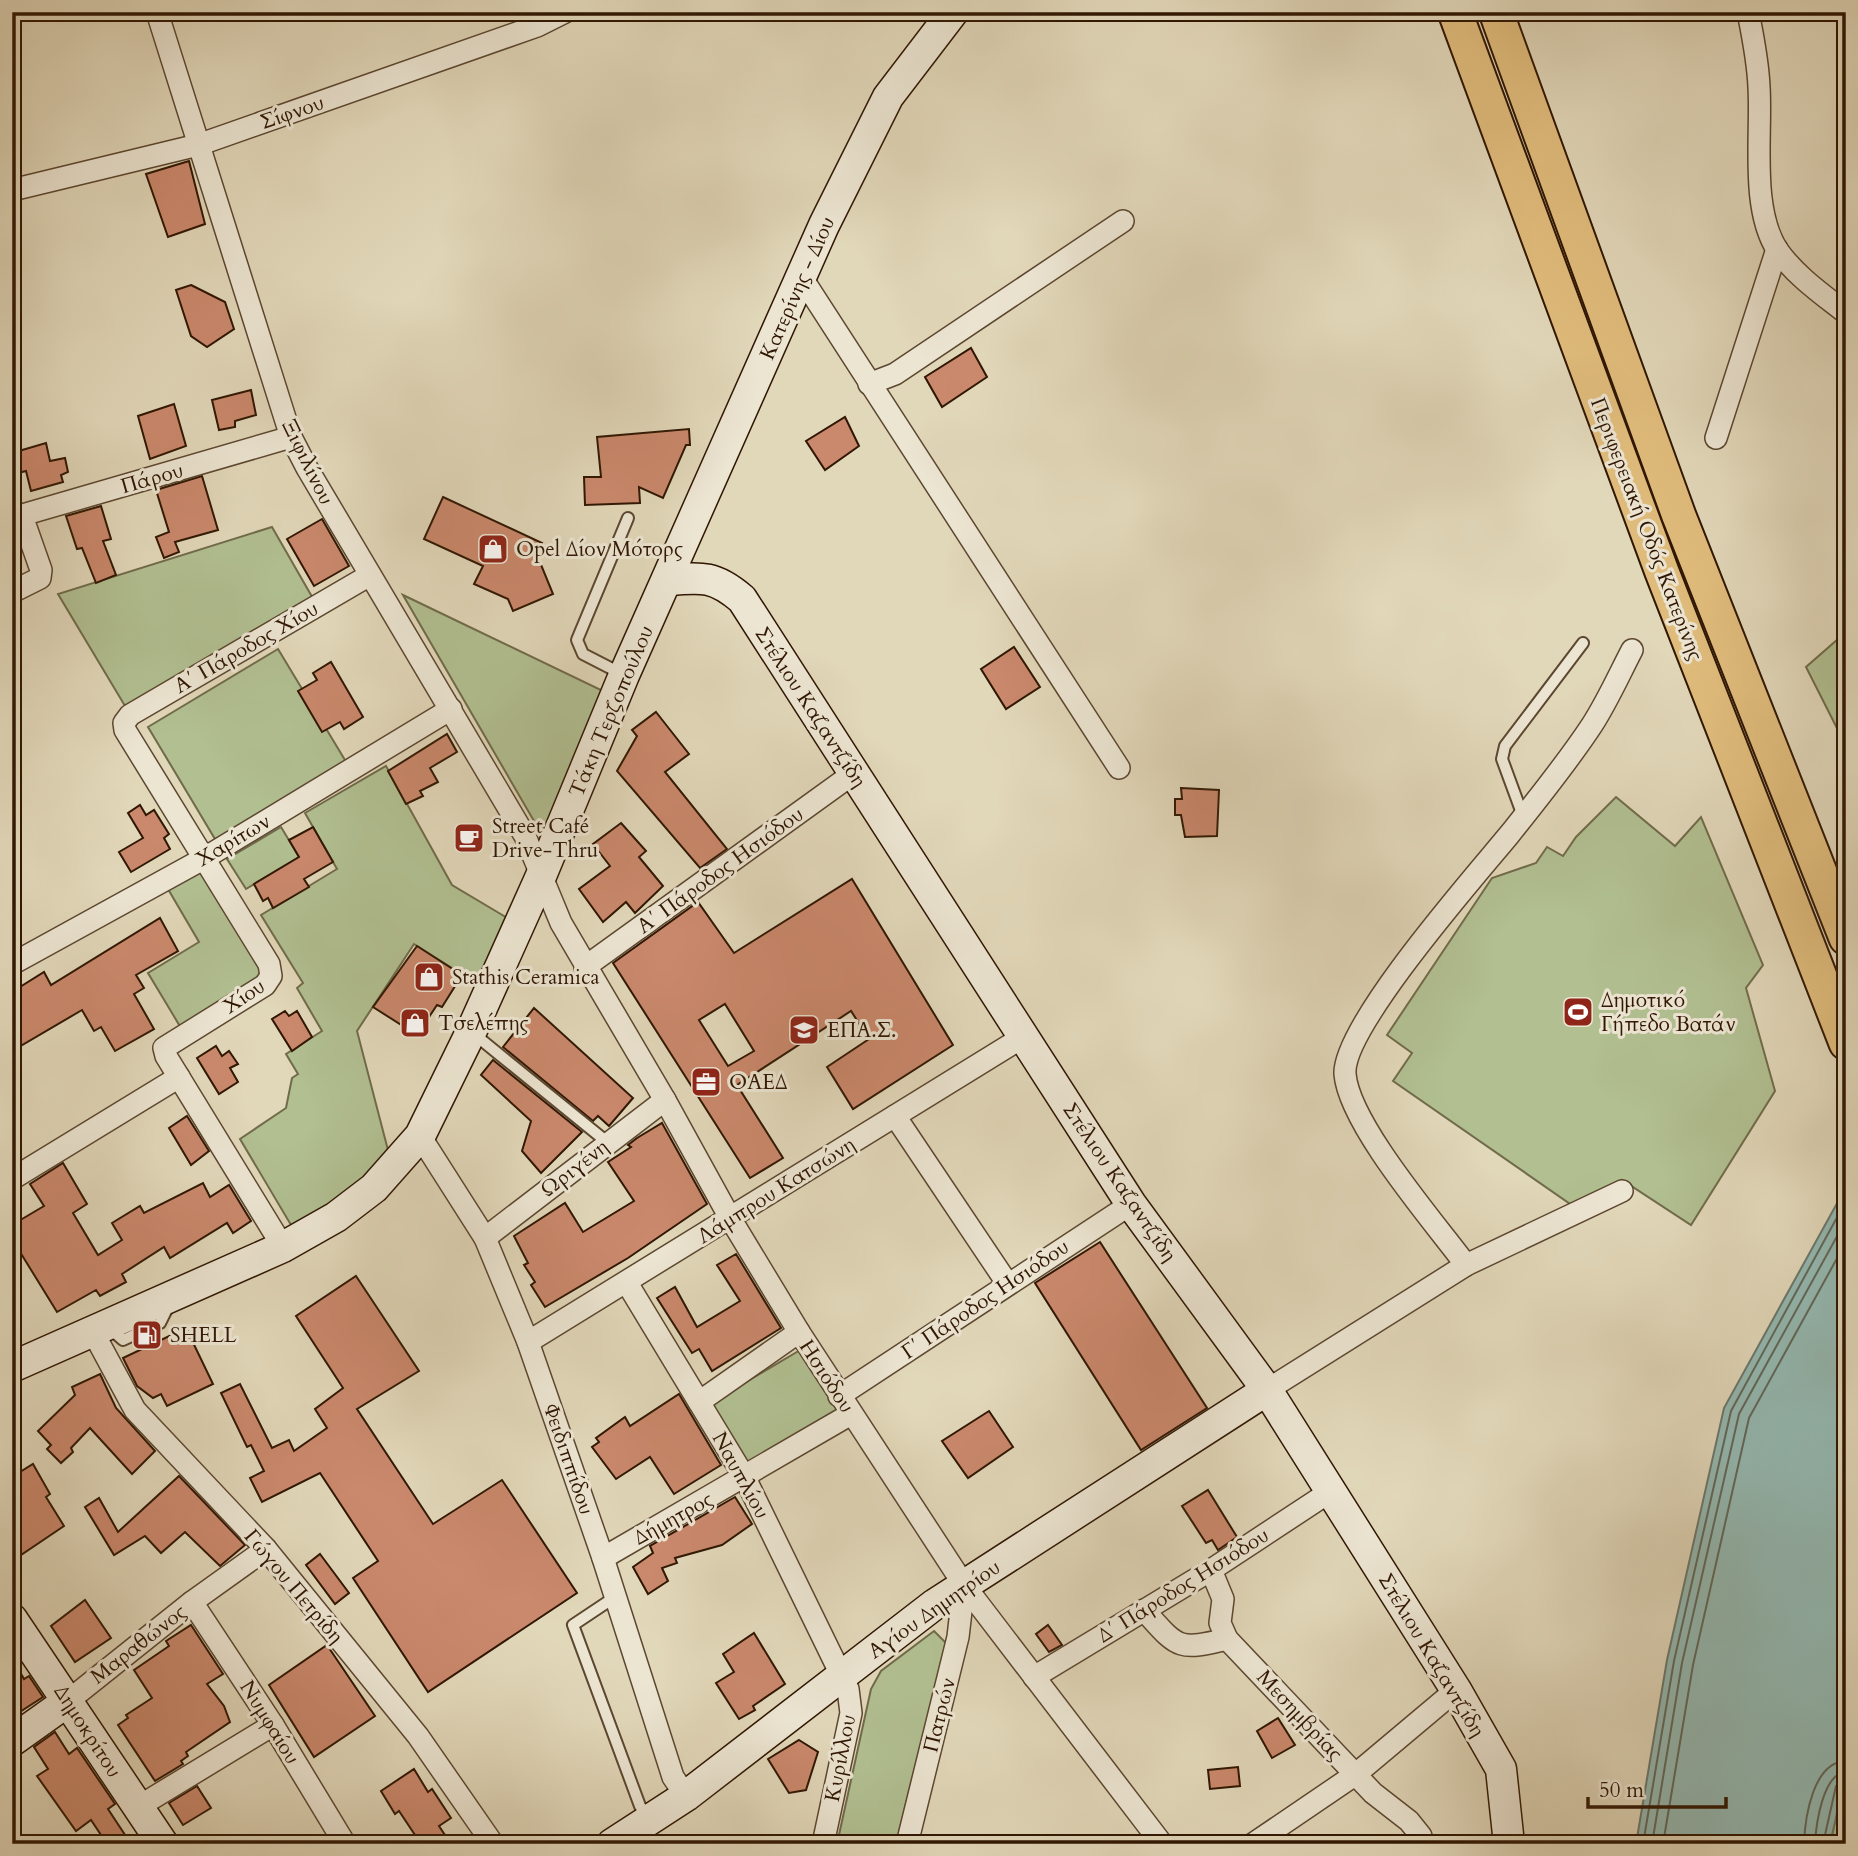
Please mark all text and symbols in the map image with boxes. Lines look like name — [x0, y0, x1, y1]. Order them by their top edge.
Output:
street label: Σίφνου — [256, 88, 328, 137]
street label: Κατερίνης - Δίου — [753, 212, 842, 365]
street label: Περιφερειακή Οδός Κατερίνης — [1583, 394, 1710, 665]
street label: Ξιφιλίνου — [274, 415, 341, 510]
street label: Πάρου — [118, 456, 187, 501]
shop icon: Opel Δίον Μότορς — [476, 532, 510, 566]
place label: Opel Δίον Μότορς — [516, 535, 683, 564]
street label: Α΄ Πάροδος Χίου — [169, 594, 324, 701]
street label: Τάκη Τερζοπούλου — [562, 621, 661, 802]
street label: Στέλιου Καζαντζίδη — [748, 621, 873, 793]
street label: Α΄ Πάροδος Ησιόδου — [631, 800, 810, 941]
street label: Χαρίτων — [191, 807, 276, 874]
place label: Street Café Drive-Thru — [492, 812, 598, 865]
cafe icon: Street Café Drive-Thru — [452, 821, 486, 855]
shop icon: Stathis Ceramica — [412, 960, 446, 994]
place label: Stathis Ceramica — [452, 963, 600, 992]
street label: Χίου — [218, 972, 271, 1021]
place label: Δημοτικό Γήπεδο Βατάν — [1601, 986, 1736, 1039]
sports icon: Δημοτικό Γήπεδο Βατάν — [1561, 995, 1595, 1029]
shop icon: Τσελέπης — [398, 1006, 432, 1040]
place label: Τσελέπης — [438, 1009, 528, 1038]
school or university icon: ΕΠΑ.Σ. — [787, 1013, 821, 1047]
place label: ΕΠΑ.Σ. — [827, 1016, 896, 1045]
office icon: ΟΑΕΔ — [689, 1065, 723, 1099]
place label: ΟΑΕΔ — [729, 1068, 788, 1097]
street label: Στέλιου Καζαντζίδη — [1056, 1097, 1184, 1268]
street label: Λάμπρου Κατσώνη — [692, 1130, 861, 1251]
street label: Ωριγένη — [534, 1133, 614, 1204]
street label: Γ΄ Πάροδος Ησιόδου — [896, 1232, 1075, 1366]
fuel station icon: SHELL — [130, 1318, 164, 1352]
place label: SHELL — [170, 1321, 237, 1350]
street label: Ησιόδου — [792, 1334, 861, 1419]
street label: Φειδιππίδου — [536, 1400, 601, 1519]
street label: Ναυπλίου — [705, 1426, 776, 1524]
street label: Δήμητρος — [628, 1485, 718, 1552]
street label: Δ΄ Πάροδος Ησιόδου — [1092, 1521, 1275, 1650]
street label: Γώγου Πετρίδη — [237, 1523, 350, 1650]
street label: Αγίου Δημητρίου — [862, 1553, 1006, 1666]
street label: Στέλιου Καζαντζίδη — [1371, 1568, 1492, 1743]
street label: Μαραθώνος — [84, 1598, 192, 1691]
street label: Μεσημβρίας — [1250, 1664, 1349, 1767]
street label: Νυμφαίου — [232, 1675, 307, 1770]
street label: Πατρών — [916, 1675, 963, 1755]
street label: Δημοκρίτου — [47, 1679, 128, 1783]
street label: Κυρίλλου — [818, 1712, 863, 1804]
scale bar — [1588, 1765, 1727, 1809]
text: 50 m — [1599, 1776, 1644, 1805]

